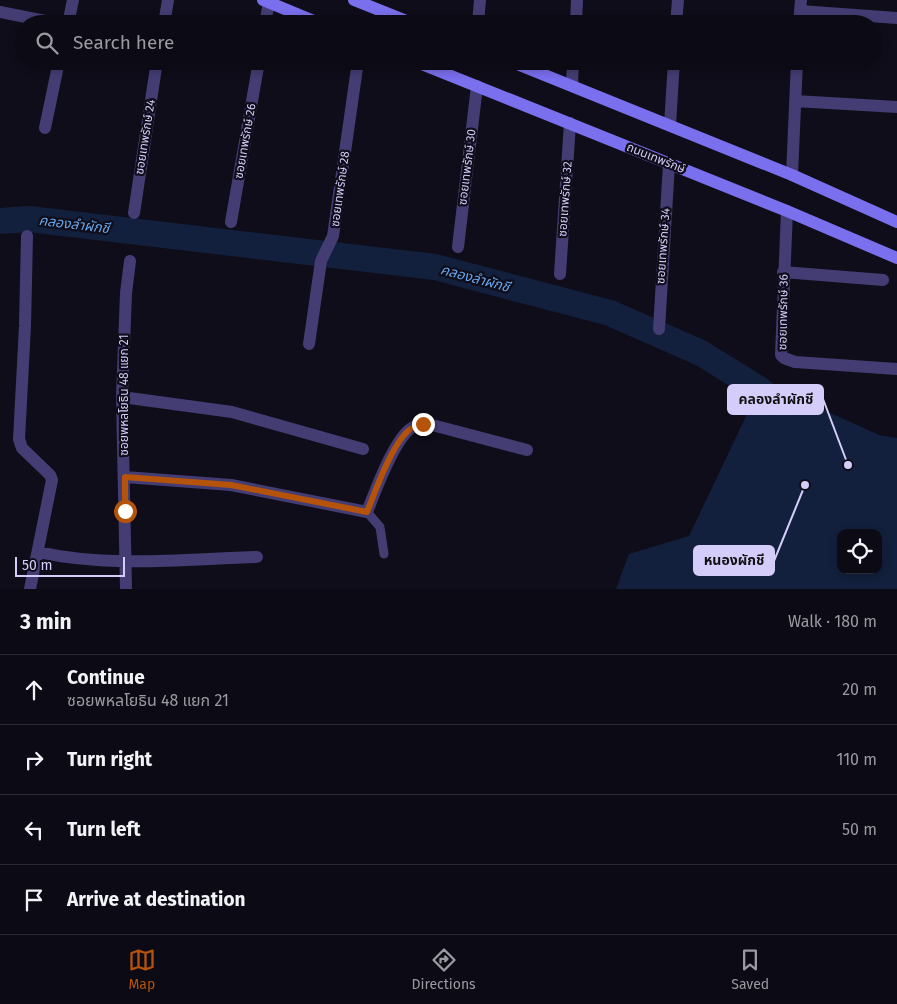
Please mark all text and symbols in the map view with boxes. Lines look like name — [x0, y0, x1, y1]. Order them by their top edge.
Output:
search box — [15, 15, 882, 70]
icon: search — [33, 29, 61, 57]
text: Search here — [73, 31, 174, 54]
street label: ซอยเทพรักษ์ 24 — [132, 98, 158, 176]
street label: ซอยเทพรักษ์ 26 — [231, 102, 259, 180]
street label: ซอยเทพรักษ์ 30 — [455, 128, 479, 206]
street label: ถนนเทพรักษ์ — [625, 140, 688, 176]
street label: ซอยเทพรักษ์ 28 — [328, 150, 352, 228]
street label: ซอยเทพรักษ์ 32 — [555, 161, 575, 237]
street label: ซอยเทพรักษ์ 34 — [653, 207, 673, 284]
water label: คลองลำผักชี — [38, 212, 112, 238]
water label: คลองลำผักชี — [438, 261, 514, 296]
street label: ซอยเทพรักษ์ 36 — [775, 274, 791, 350]
street label: ซอยพหลโยธิน 48 แยก 21 — [117, 334, 131, 456]
callout: คลองลำผักชี — [728, 385, 823, 414]
text: คลองลำผักชี — [739, 391, 813, 408]
route end — [412, 413, 435, 436]
route start — [114, 500, 137, 523]
map controls — [837, 529, 882, 574]
button: locate — [837, 529, 882, 574]
callout: หนองผักชี — [694, 546, 774, 575]
text: หนองผักชี — [704, 552, 764, 569]
scale bar — [15, 554, 125, 577]
text: 50 m — [22, 557, 53, 574]
text: 3 min — [20, 609, 72, 635]
text: Walk · 180 m — [788, 612, 877, 631]
text: Continue — [67, 666, 145, 689]
icon: ahead — [20, 676, 48, 704]
text: 20 m — [842, 680, 877, 699]
text: ซอยพหลโยธิน 48 แยก 21 — [67, 691, 229, 710]
icon: right — [20, 746, 48, 774]
text: Turn right — [67, 748, 152, 771]
text: 110 m — [836, 750, 877, 769]
icon: left — [20, 816, 48, 844]
text: Turn left — [67, 818, 141, 841]
text: 50 m — [842, 820, 877, 839]
icon: arrive — [20, 886, 48, 914]
text: Arrive at destination — [67, 888, 246, 911]
tab: Map — [128, 946, 156, 993]
tab: Directions — [411, 946, 476, 993]
tab: Saved — [731, 946, 769, 993]

